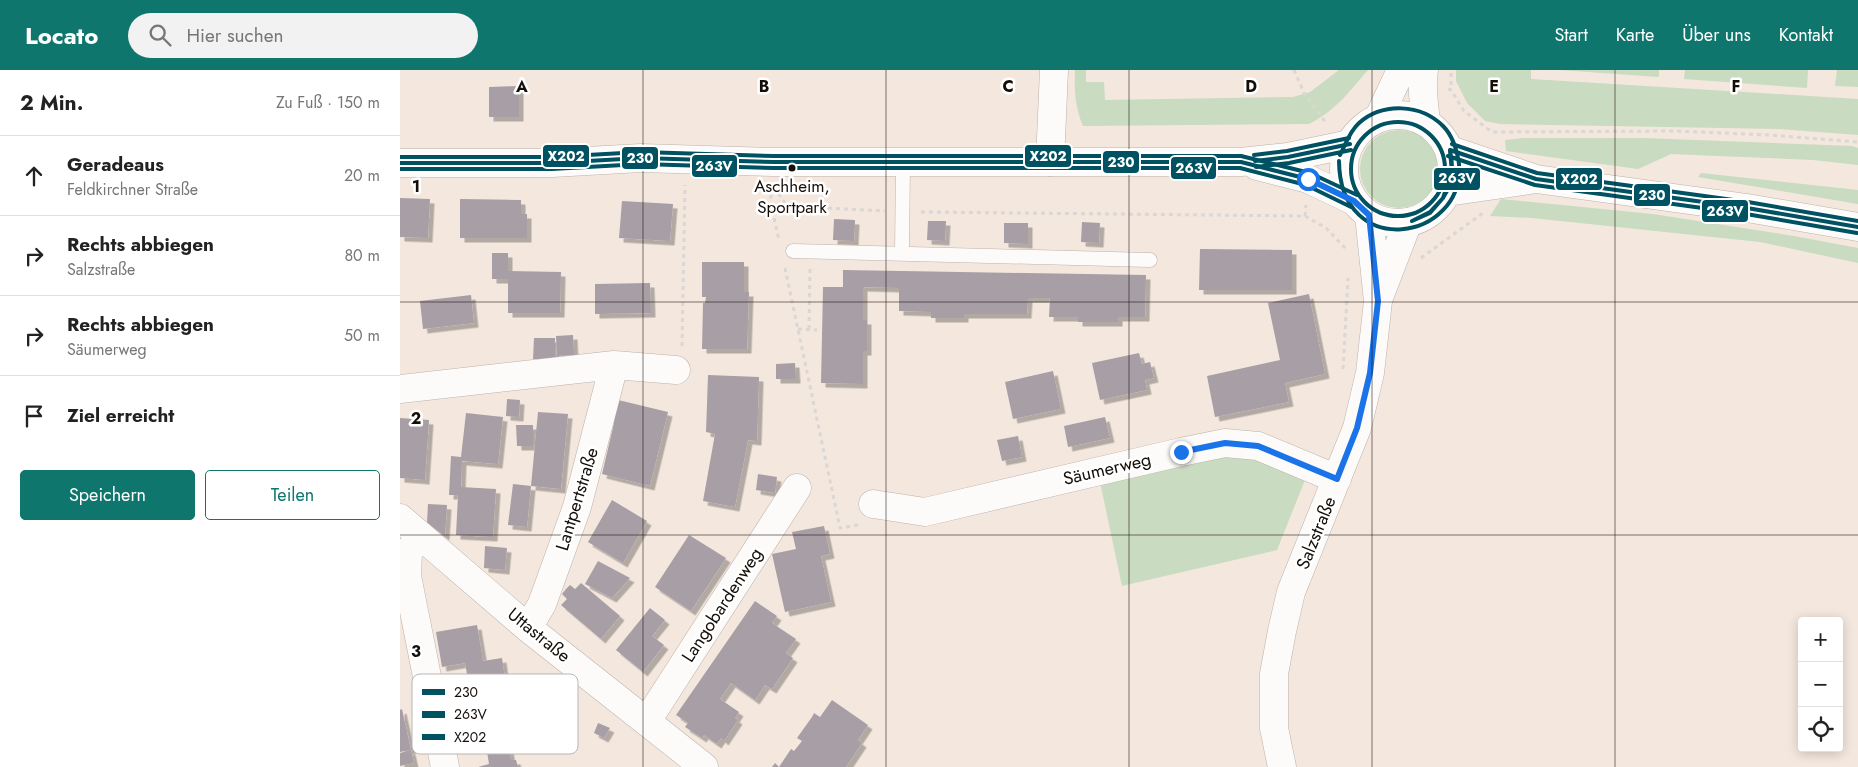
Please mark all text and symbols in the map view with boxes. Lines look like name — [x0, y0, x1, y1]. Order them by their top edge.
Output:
search box — [128, 13, 478, 58]
text: Locato — [25, 18, 98, 53]
icon: search — [146, 21, 174, 49]
text: Hier suchen — [186, 22, 283, 49]
text: Start — [1554, 22, 1588, 48]
text: Karte — [1616, 22, 1654, 48]
text: Über uns — [1682, 22, 1751, 48]
text: Kontakt — [1779, 22, 1833, 48]
text: A — [515, 75, 528, 98]
text: B — [759, 75, 769, 98]
text: C — [1002, 75, 1014, 98]
text: D — [1245, 75, 1257, 98]
text: E — [1489, 75, 1499, 98]
text: F — [1732, 75, 1740, 98]
text: 2 Min. — [20, 88, 83, 118]
text: Zu Fuß · 150 m — [276, 91, 380, 114]
line badge: X202 — [542, 144, 590, 168]
line badge: X202 — [1024, 144, 1072, 168]
text: X202 — [547, 146, 585, 166]
line badge: 230 — [621, 146, 659, 170]
text: X202 — [1029, 146, 1067, 166]
text: 230 — [626, 148, 654, 168]
line badge: 230 — [1102, 150, 1140, 174]
text: Geradeaus — [67, 151, 164, 178]
text: 230 — [1107, 152, 1135, 172]
line badge: 263V — [691, 154, 738, 178]
text: 263V — [695, 156, 733, 176]
line badge: 263V — [1170, 156, 1217, 180]
text: 263V — [1175, 158, 1213, 178]
icon: ahead — [20, 162, 48, 190]
marker: Aschheim, Sportpark — [787, 163, 797, 173]
text: 20 m — [344, 164, 380, 187]
line badge: 263V — [1433, 167, 1481, 191]
line badge: X202 — [1555, 167, 1603, 191]
route start — [1297, 168, 1320, 191]
text: 263V — [1438, 168, 1476, 188]
text: X202 — [1560, 169, 1598, 189]
place label: Aschheim, Sportpark — [754, 174, 830, 219]
text: 1 — [412, 175, 420, 198]
text: Feldkirchner Straße — [67, 178, 198, 201]
line badge: 230 — [1633, 183, 1671, 207]
text: 230 — [1638, 185, 1666, 205]
line badge: 263V — [1701, 199, 1749, 223]
text: 263V — [1706, 201, 1744, 221]
text: Rechts abbiegen — [67, 231, 214, 258]
icon: right — [20, 242, 48, 270]
text: 80 m — [344, 244, 380, 267]
text: Salzstraße — [67, 258, 135, 281]
text: Rechts abbiegen — [67, 311, 214, 338]
icon: right — [20, 322, 48, 350]
text: 50 m — [344, 324, 380, 347]
text: Säumerweg — [67, 338, 147, 361]
icon: arrive — [20, 402, 48, 430]
text: Ziel erreicht — [67, 402, 174, 429]
text: 2 — [411, 407, 421, 430]
route end — [1170, 441, 1193, 464]
street label: Lantpertstraße — [549, 444, 605, 554]
street label: Säumerweg — [1060, 446, 1154, 492]
button: Speichern — [20, 470, 195, 520]
button: Teilen — [205, 470, 380, 520]
street label: Salzstraße — [1290, 493, 1342, 573]
street label: Langobardenweg — [675, 543, 769, 667]
street label: Uttastraße — [502, 601, 576, 669]
map controls — [1798, 617, 1843, 752]
button: + — [1798, 617, 1843, 662]
text: 3 — [411, 640, 421, 663]
button: − — [1798, 662, 1843, 707]
legend — [412, 674, 578, 754]
text: 230 — [454, 682, 478, 702]
text: 263V — [454, 704, 487, 724]
button: locate — [1798, 707, 1843, 752]
text: X202 — [454, 727, 486, 747]

